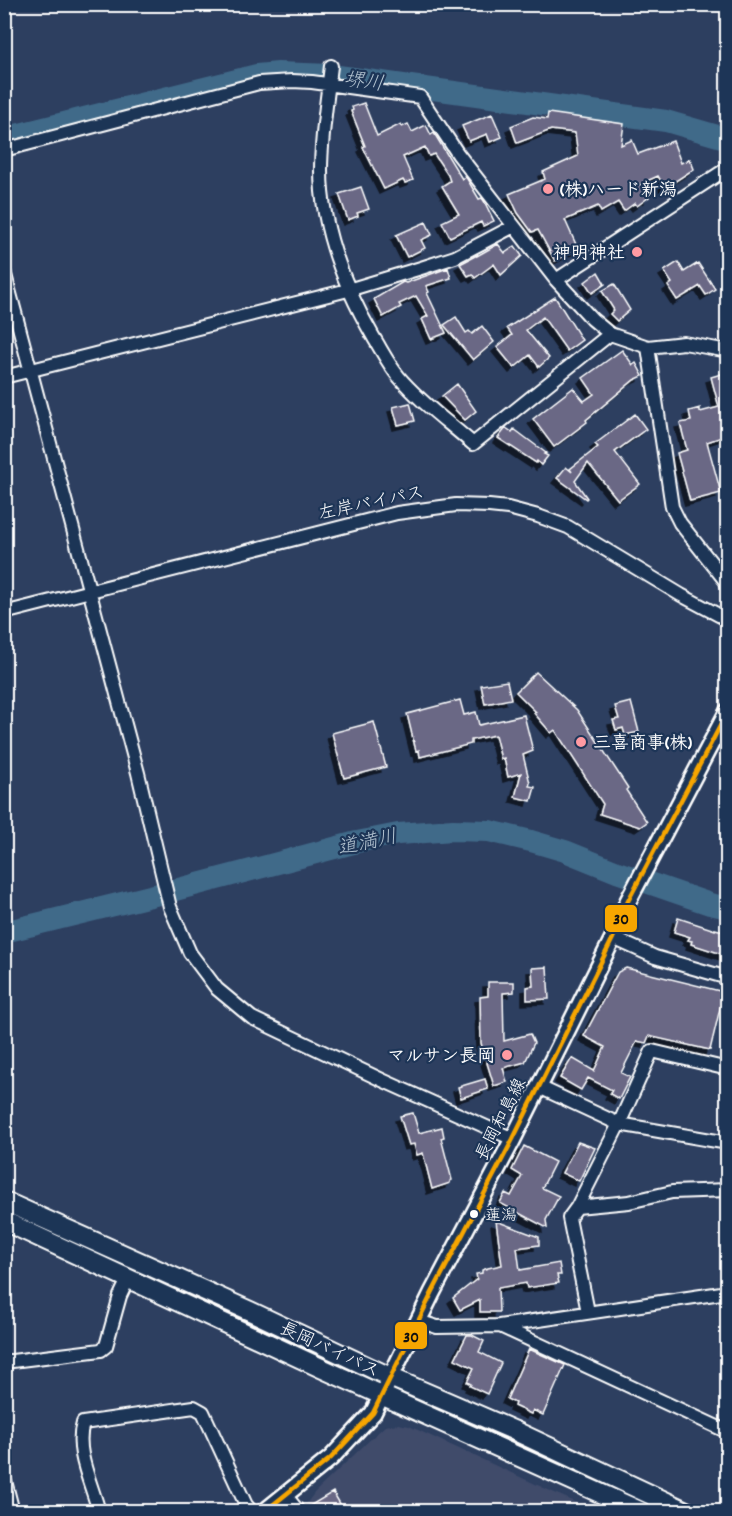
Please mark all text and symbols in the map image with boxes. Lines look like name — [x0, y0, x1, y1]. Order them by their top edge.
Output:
water label: 堺川 — [342, 66, 385, 100]
place label: (株)ハード新潟 — [560, 179, 677, 204]
marker: (株)ハード新潟 — [541, 182, 555, 196]
place label: 神明神社 — [553, 242, 625, 267]
marker: 神明神社 — [630, 245, 644, 259]
street label: 左岸バイパス — [316, 481, 427, 528]
place label: 三喜商事(株) — [593, 732, 692, 757]
marker: 三喜商事(株) — [574, 735, 588, 749]
water label: 道満川 — [335, 824, 400, 864]
line badge: 30 — [604, 904, 638, 933]
text: 30 — [613, 909, 629, 932]
place label: マルサン長岡 — [387, 1045, 495, 1070]
marker: マルサン長岡 — [500, 1048, 514, 1062]
street label: 長岡和島線 — [471, 1074, 534, 1166]
place label: 蓮潟 — [485, 1205, 517, 1228]
marker: 蓮潟 — [468, 1208, 480, 1220]
street label: 長岡バイパス — [275, 1317, 383, 1385]
line badge: 30 — [394, 1321, 428, 1350]
text: 30 — [403, 1327, 419, 1350]

